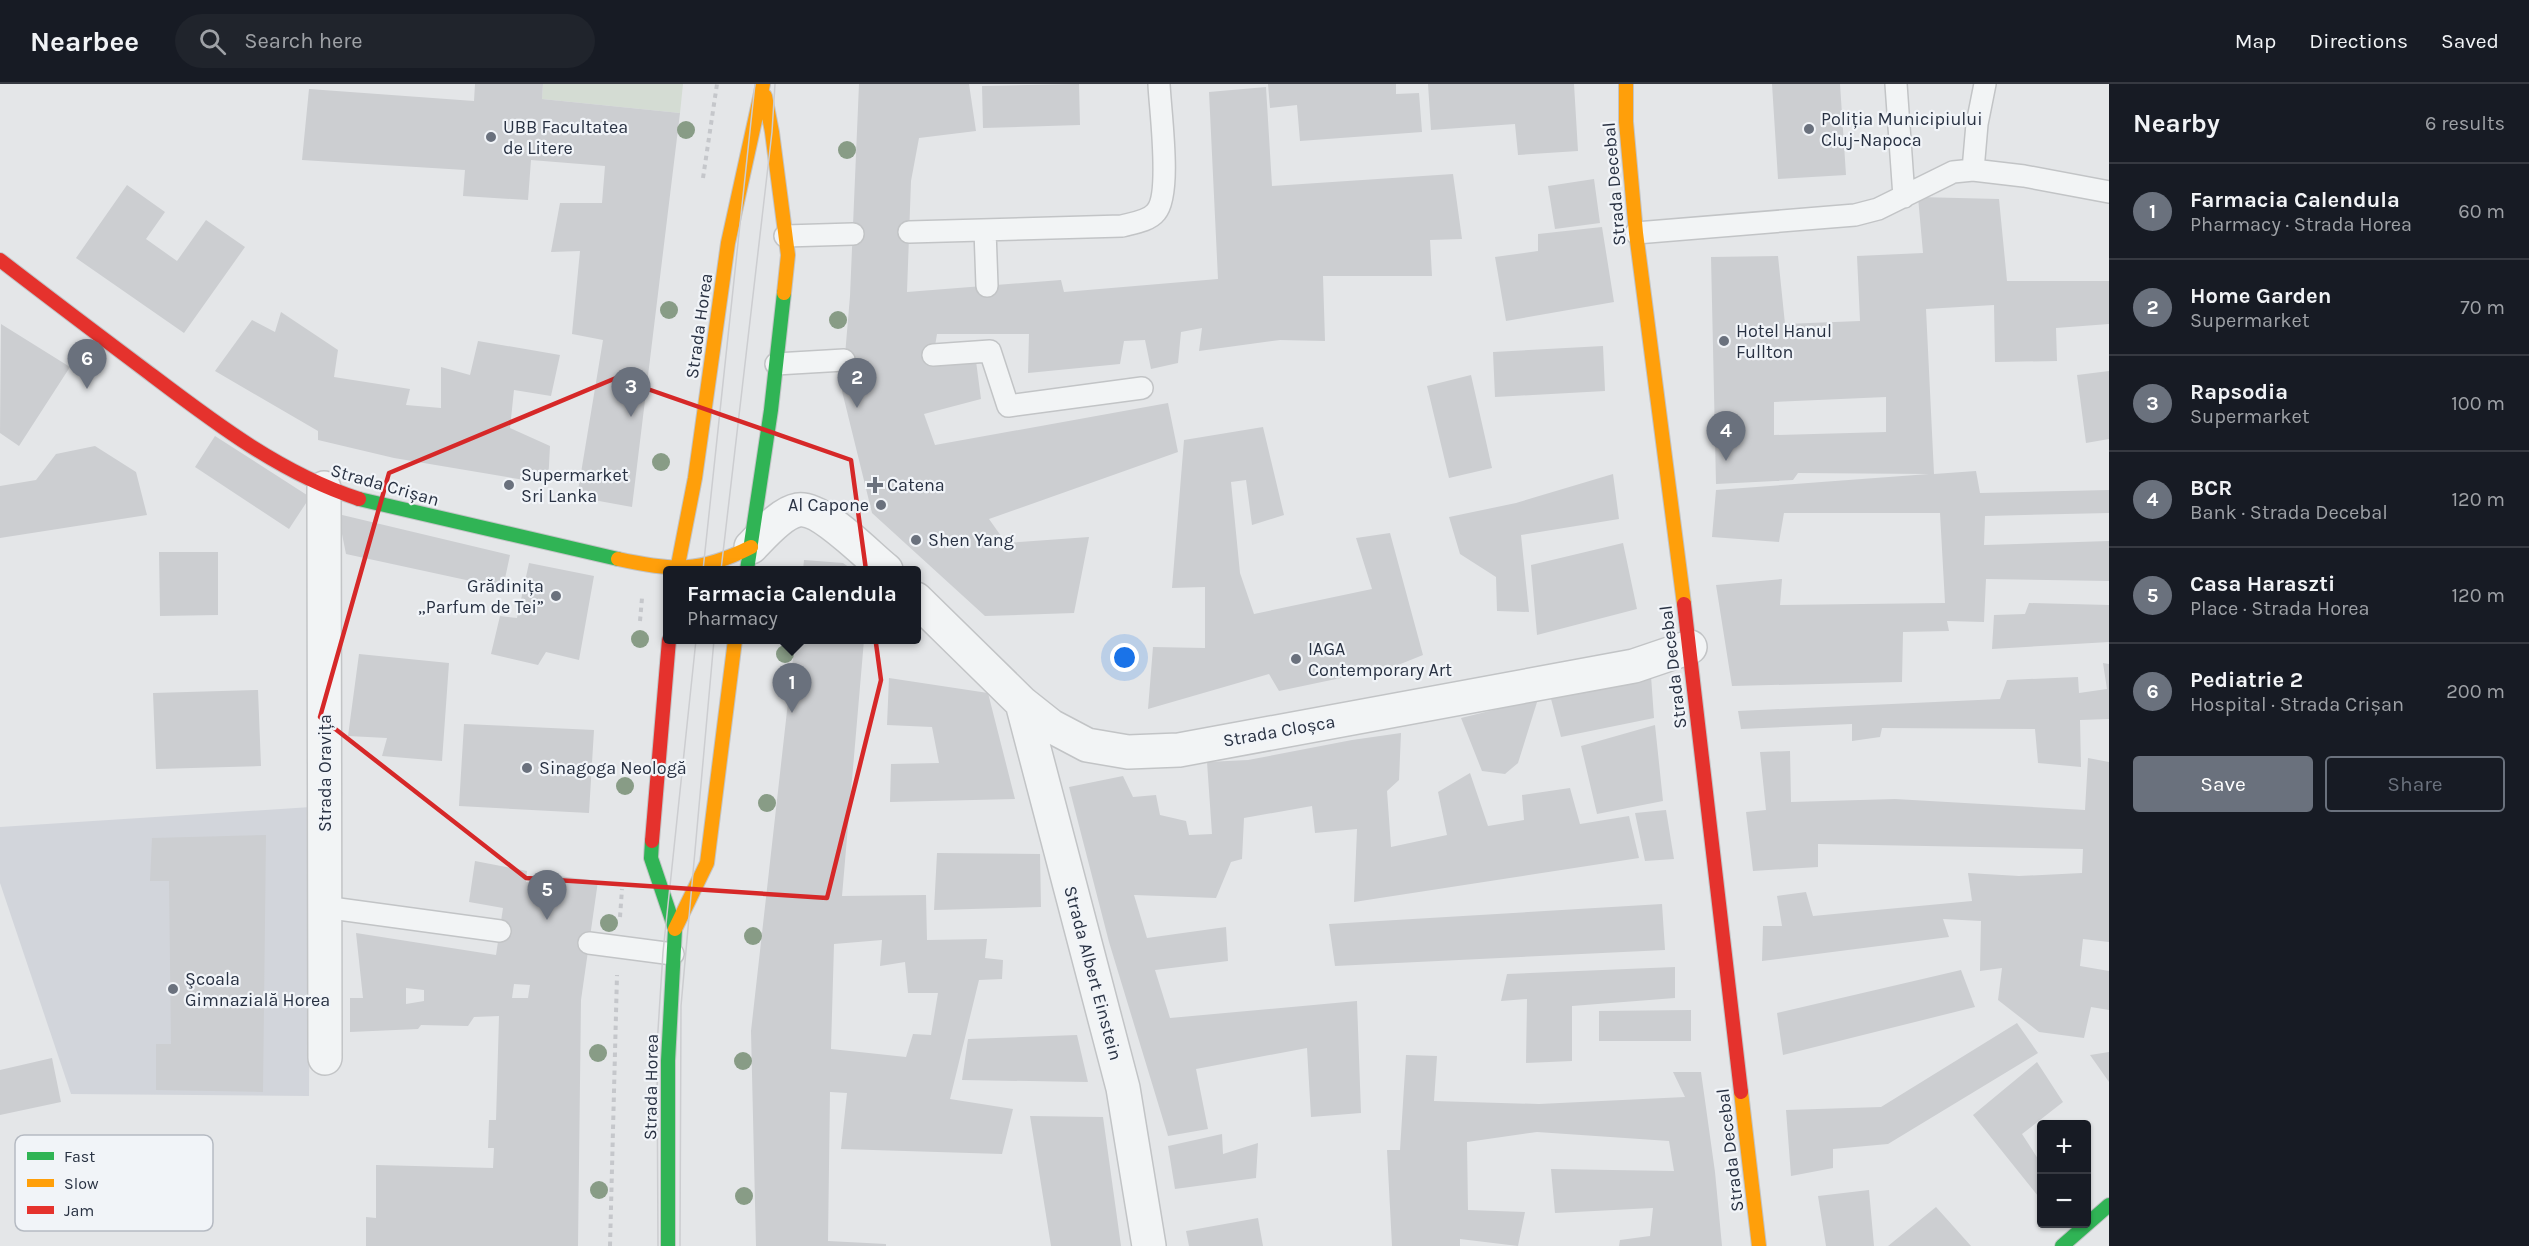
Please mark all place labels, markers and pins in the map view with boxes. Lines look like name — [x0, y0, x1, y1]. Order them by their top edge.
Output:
place label: Poliția Municipiului Cluj-Napoca — [1821, 108, 1983, 151]
place label: UBB Facultatea de Litere — [503, 116, 628, 159]
marker: Poliția Municipiului Cluj-Napoca — [1802, 122, 1816, 136]
marker: UBB Facultatea de Litere — [484, 130, 498, 144]
place label: Hotel Hanul Fullton — [1736, 320, 1832, 363]
marker: Hotel Hanul Fullton — [1717, 334, 1731, 348]
pin: 6 — [68, 340, 106, 389]
pin: 2 — [838, 358, 876, 408]
pin: 3 — [612, 368, 650, 417]
pin: 4 — [1706, 412, 1746, 461]
place label: Supermarket Sri Lanka — [521, 464, 629, 507]
place label: Catena — [887, 474, 945, 496]
marker: Supermarket Sri Lanka — [502, 478, 516, 492]
marker: Catena — [868, 478, 882, 492]
place label: Al Capone — [788, 494, 869, 516]
marker: Al Capone — [874, 498, 888, 512]
place label: Shen Yang — [928, 529, 1014, 551]
marker: Shen Yang — [909, 533, 923, 547]
place label: Grădinița „Parfum de Tei” — [418, 575, 544, 618]
marker: Grădinița „Parfum de Tei” — [549, 589, 563, 603]
place label: IAGA Contemporary Art — [1308, 638, 1452, 681]
marker: IAGA Contemporary Art — [1289, 652, 1303, 666]
pin: 1 — [772, 664, 812, 713]
place label: Sinagoga Neologă — [539, 757, 687, 779]
marker: Sinagoga Neologă — [520, 761, 534, 775]
pin: 5 — [528, 870, 566, 920]
place label: Şcoala Gimnazială Horea — [185, 968, 330, 1011]
marker: Şcoala Gimnazială Horea — [166, 982, 180, 996]

